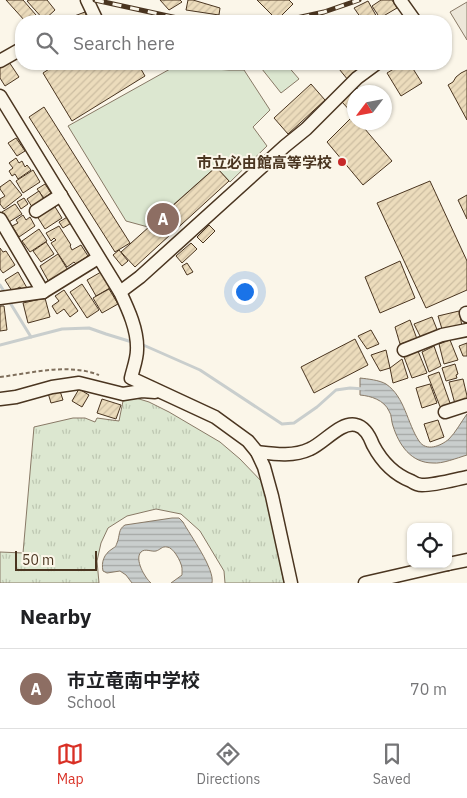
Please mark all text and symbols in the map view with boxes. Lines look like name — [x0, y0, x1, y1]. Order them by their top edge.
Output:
search box — [15, 15, 452, 70]
icon: search — [33, 29, 61, 57]
text: Search here — [73, 31, 175, 55]
north arrow — [347, 85, 392, 130]
place label: 市立必由館高等学校 — [197, 153, 332, 172]
marker: 市立必由館高等学校 — [336, 156, 348, 168]
pin: A — [147, 200, 179, 238]
your location — [232, 279, 258, 305]
map controls — [407, 523, 452, 568]
button: locate — [407, 523, 452, 568]
scale bar — [15, 548, 98, 571]
text: 50 m — [22, 551, 54, 569]
text: Nearby — [20, 602, 91, 630]
text: 市立竜南中学校 — [67, 668, 200, 692]
text: A — [31, 679, 41, 699]
text: 70 m — [410, 679, 447, 699]
text: School — [67, 692, 116, 712]
tab: Map — [56, 740, 84, 788]
tab: Directions — [197, 740, 260, 788]
tab: Saved — [373, 740, 411, 788]

